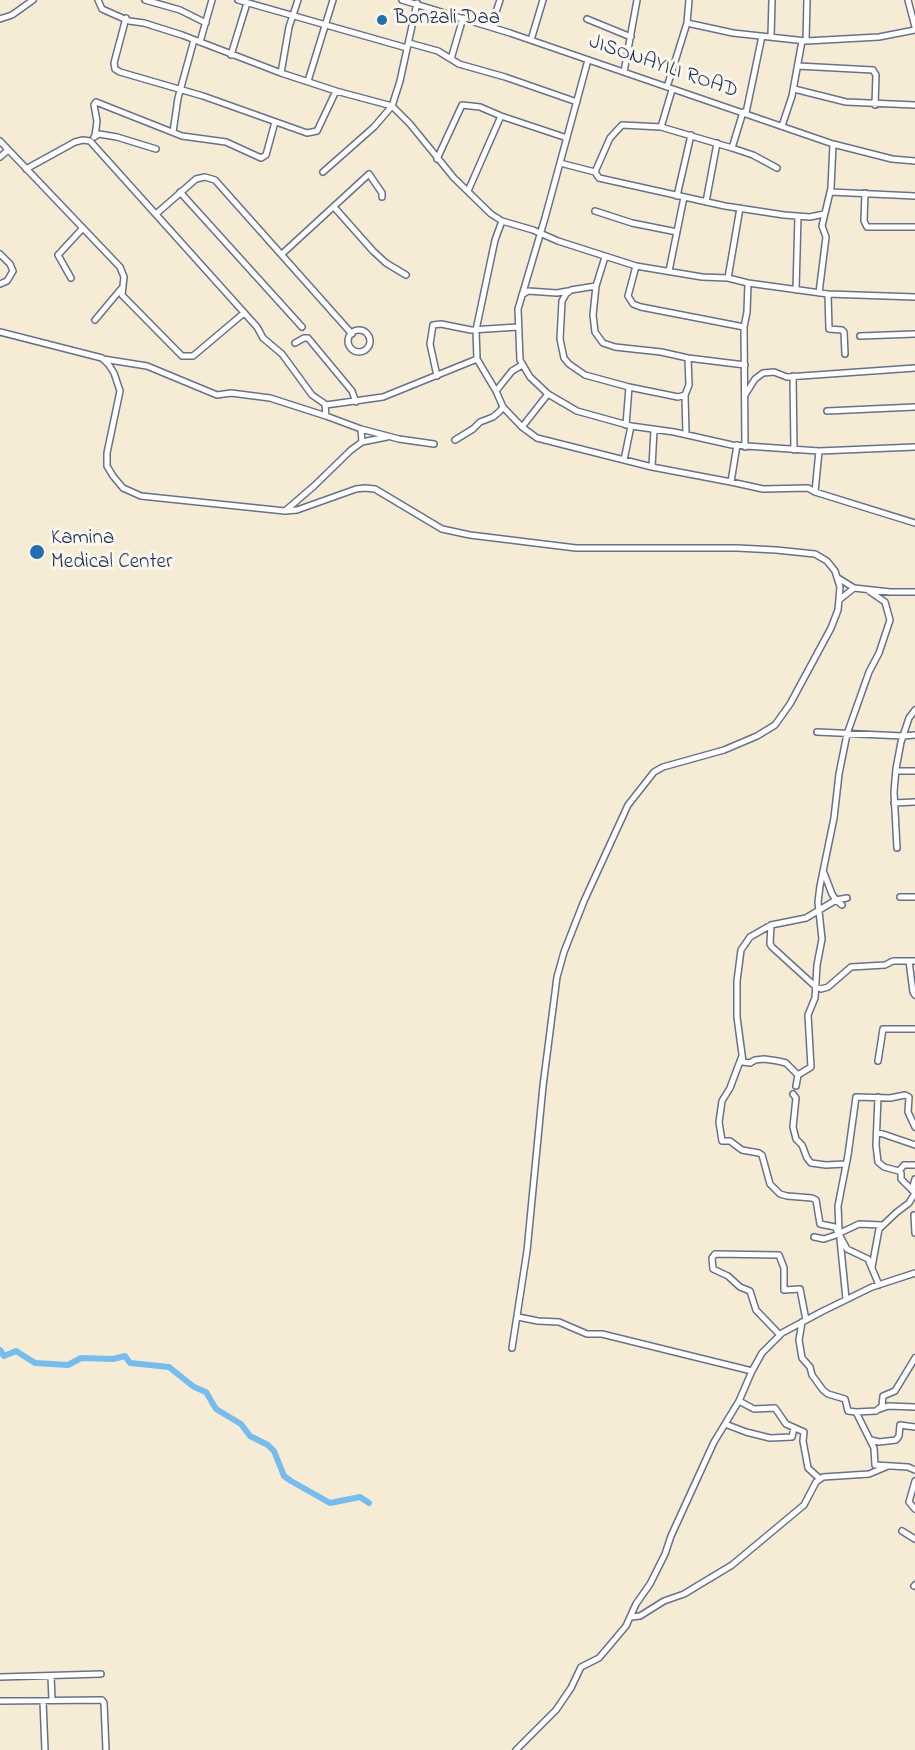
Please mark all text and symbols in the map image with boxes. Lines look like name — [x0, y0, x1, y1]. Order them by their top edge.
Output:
place label: Bonzali Daa — [394, 7, 500, 33]
marker: Bonzali Daa — [375, 13, 389, 27]
street label: JISONAYILI ROAD — [585, 31, 741, 105]
place label: Kamina Medical Center — [51, 527, 172, 577]
marker: Kamina Medical Center — [28, 543, 46, 561]

